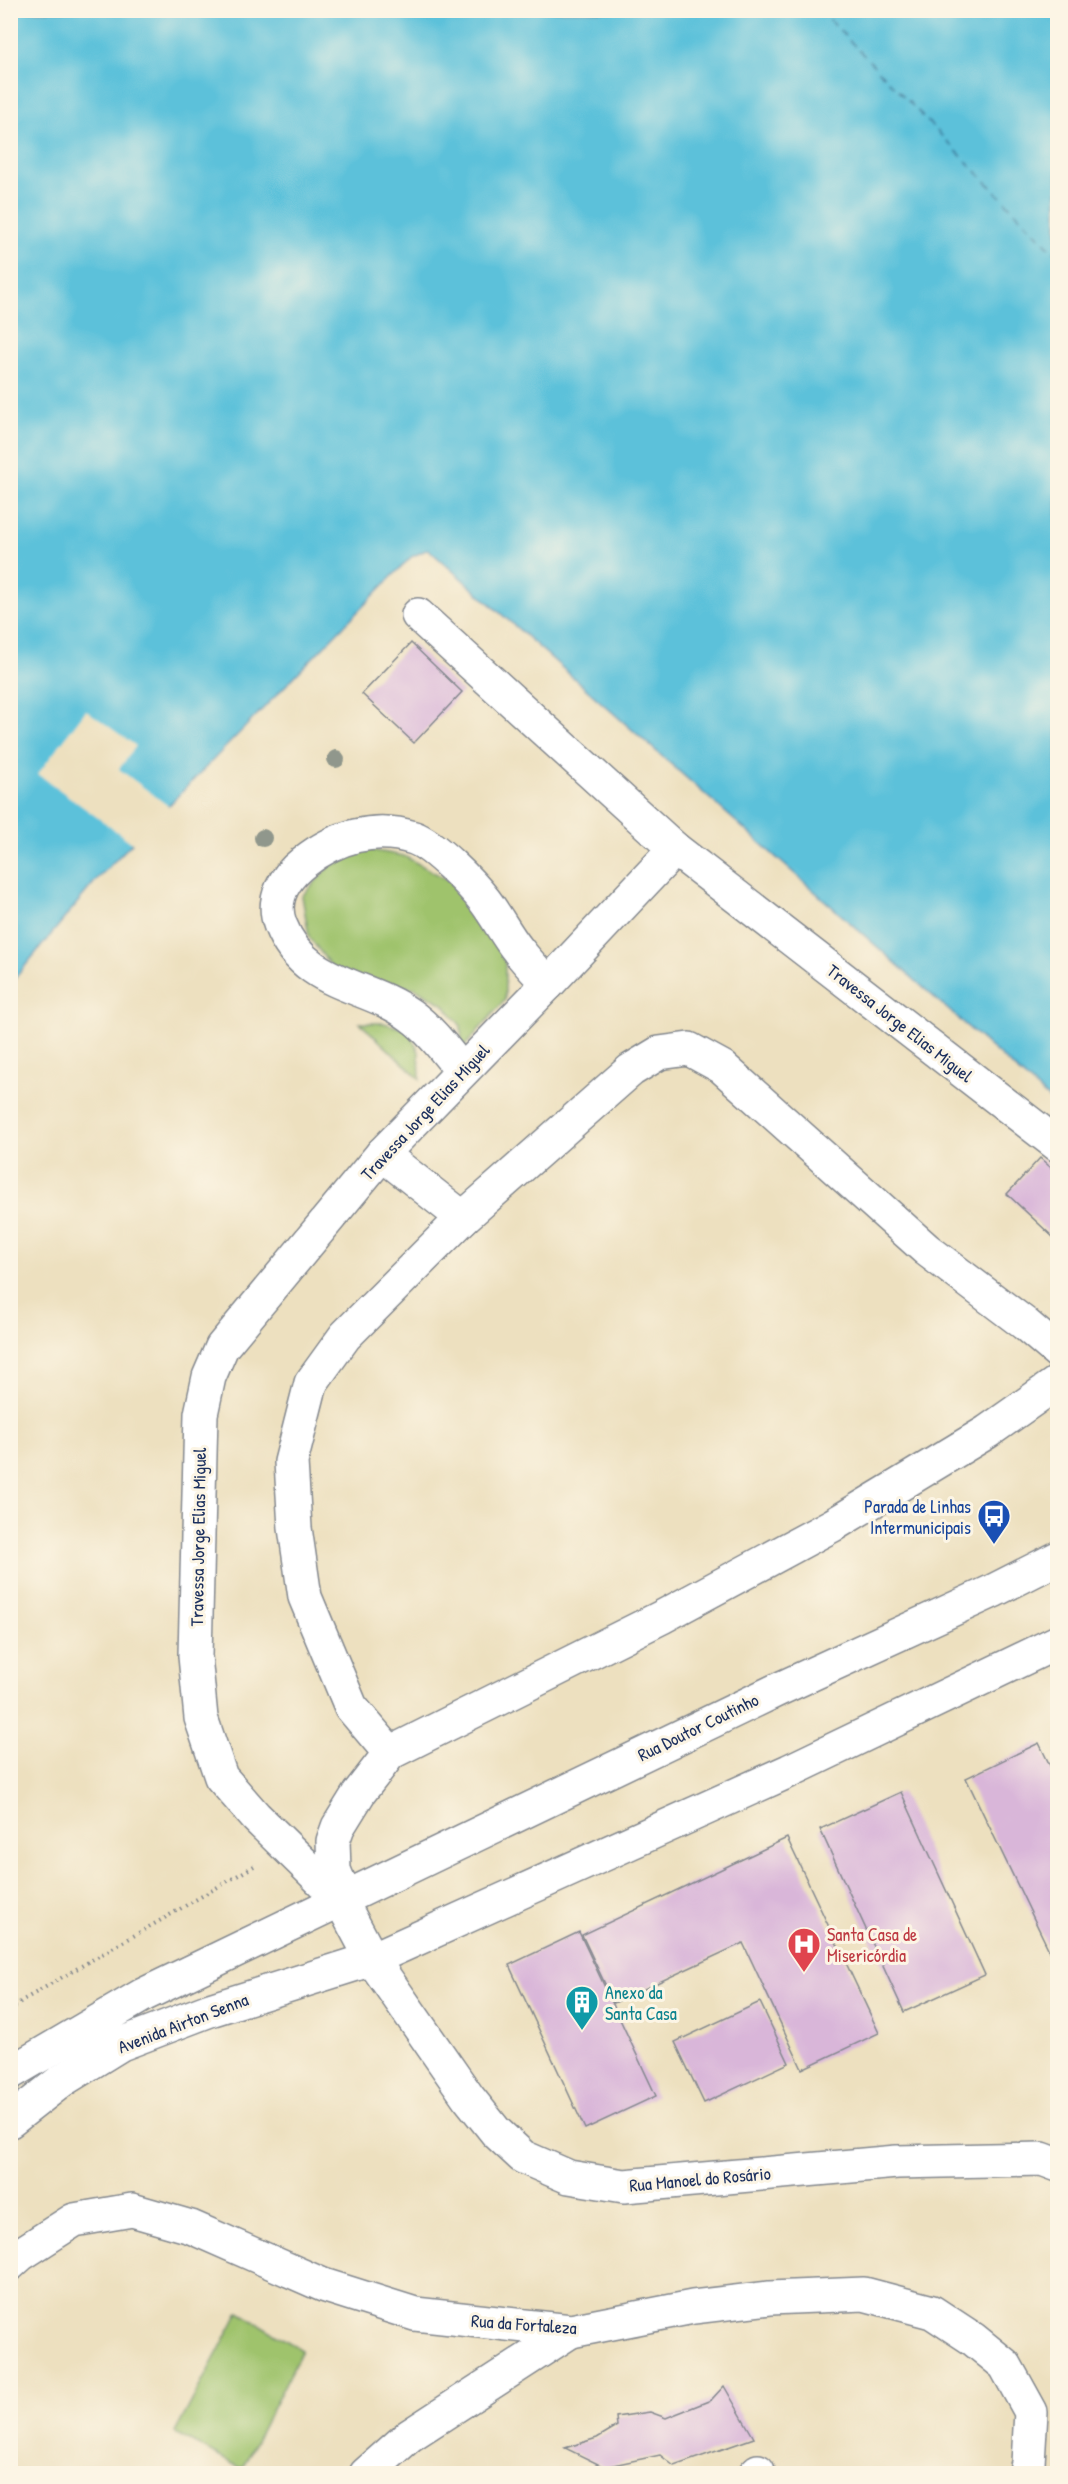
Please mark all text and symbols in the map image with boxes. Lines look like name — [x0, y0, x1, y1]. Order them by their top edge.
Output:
street label: Travessa Jorge Elias Miguel — [822, 958, 978, 1088]
street label: Travessa Jorge Elias Miguel — [355, 1038, 495, 1186]
street label: Travessa Jorge Elias Miguel — [184, 1447, 212, 1627]
place label: Parada de Linhas Intermunicipais — [864, 1494, 971, 1540]
bus stop icon: Parada de Linhas Intermunicipais — [976, 1498, 1012, 1545]
street label: Rua Doutor Coutinho — [633, 1687, 763, 1767]
place label: Santa Casa de Misericórdia — [827, 1922, 917, 1968]
hospital icon: Santa Casa de Misericórdia — [786, 1926, 822, 1973]
place label: Anexo da Santa Casa — [605, 1980, 677, 2026]
building icon: Anexo da Santa Casa — [564, 1984, 600, 2031]
street label: Avenida Airton Senna — [114, 1987, 252, 2059]
street label: Rua Manoel do Rosário — [628, 2160, 772, 2198]
street label: Rua da Fortaleza — [470, 2308, 578, 2340]

